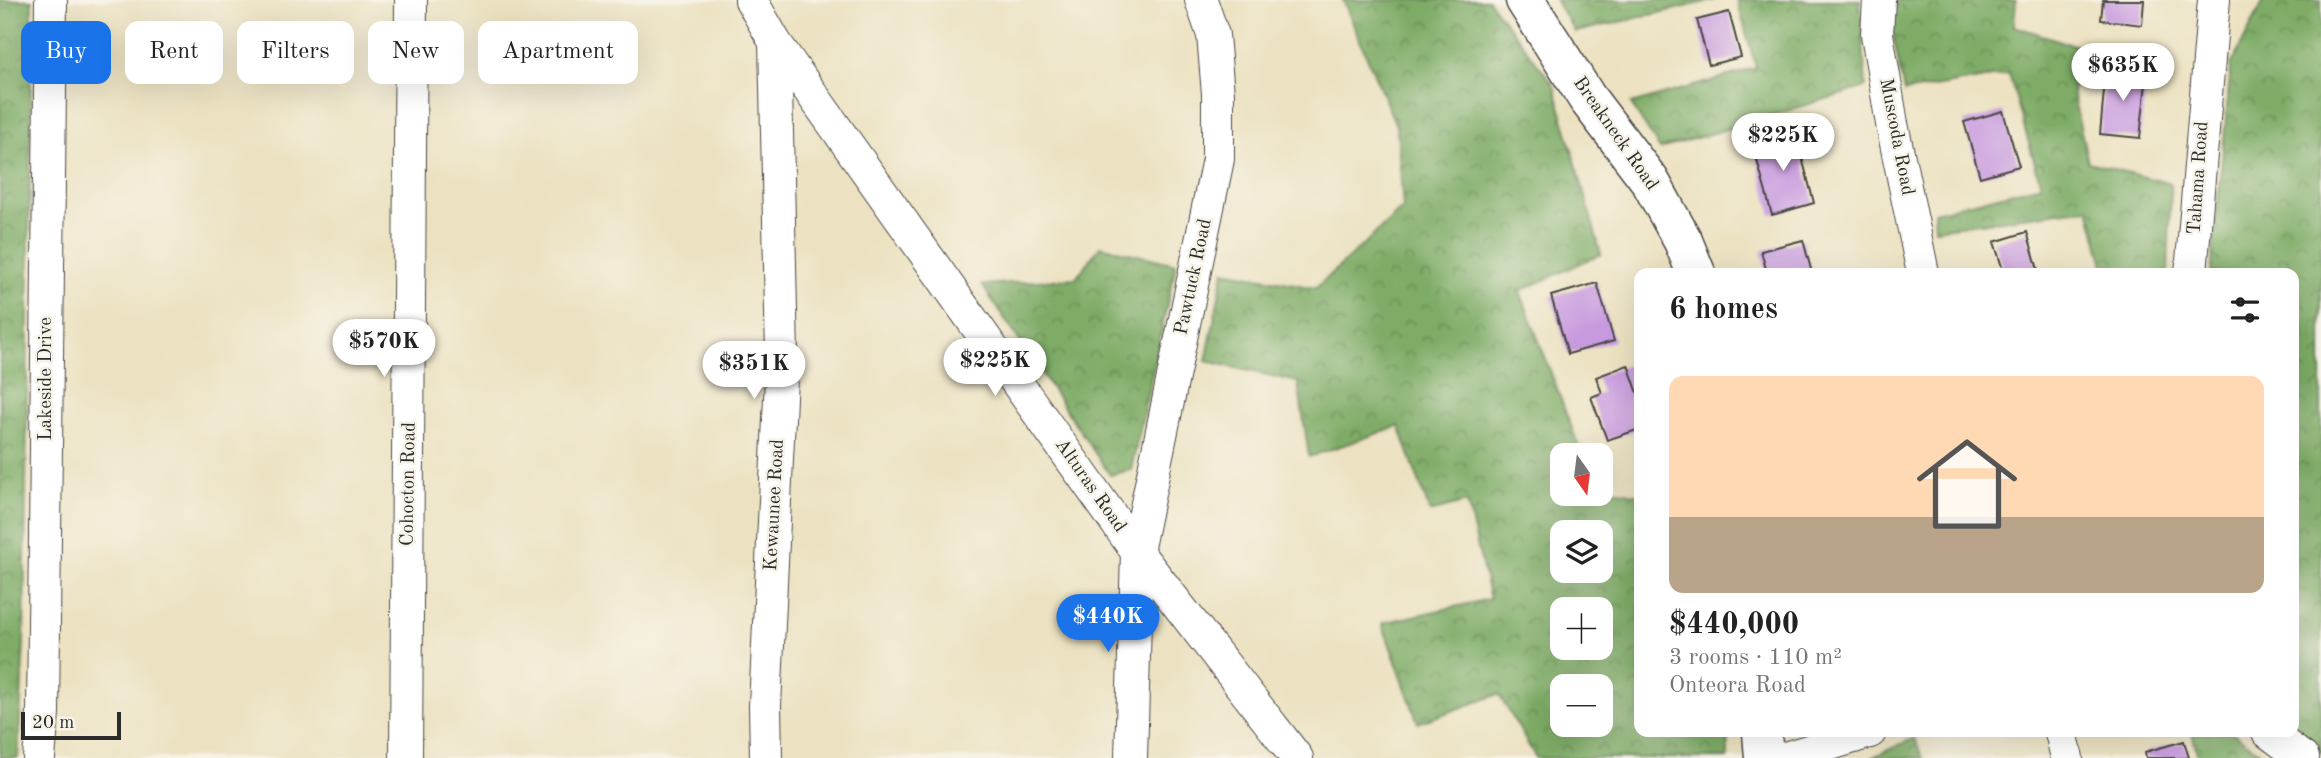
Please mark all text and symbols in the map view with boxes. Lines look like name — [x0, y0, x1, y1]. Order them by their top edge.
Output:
chip: Buy — [21, 21, 111, 84]
chip: Rent — [125, 21, 223, 84]
chip: Filters — [237, 21, 354, 84]
chip: New — [368, 21, 464, 84]
chip: Apartment — [478, 21, 638, 84]
pin: $635K — [2074, 43, 2172, 103]
text: $635K — [2087, 54, 2159, 77]
street label: Breakneck Road — [1569, 74, 1661, 194]
street label: Muscoda Road — [1875, 77, 1917, 197]
pin: $225K — [1734, 114, 1832, 173]
street label: Tahama Road — [2186, 120, 2212, 235]
text: $225K — [1747, 124, 1819, 147]
street label: Pawtuck Road — [1172, 217, 1216, 337]
icon: filters — [2226, 291, 2264, 329]
text: 6 homes — [1669, 295, 1778, 325]
street label: Lakeside Drive — [37, 317, 56, 441]
pin: $570K — [335, 320, 433, 379]
text: $570K — [348, 330, 420, 353]
pin: $225K — [946, 338, 1044, 398]
pin: $351K — [705, 342, 803, 401]
text: $225K — [959, 349, 1031, 372]
text: $351K — [718, 352, 790, 375]
icon: home — [1904, 421, 2030, 547]
street label: Cohocton Road — [398, 422, 420, 546]
street label: Alturas Road — [1051, 436, 1129, 536]
street label: Kewaunee Road — [762, 438, 788, 571]
north arrow — [1550, 443, 1614, 506]
map controls — [1550, 443, 1613, 737]
button: layers — [1550, 520, 1613, 583]
pin: $440K — [1059, 594, 1157, 654]
button: + — [1550, 597, 1613, 660]
text: $440K — [1072, 605, 1144, 628]
text: $440,000 — [1669, 610, 1799, 640]
text: 3 rooms · 110 m² — [1669, 646, 1842, 669]
button: − — [1550, 674, 1613, 737]
text: Onteora Road — [1669, 674, 1806, 697]
scale bar — [21, 709, 121, 741]
text: 20 m — [32, 714, 74, 733]

